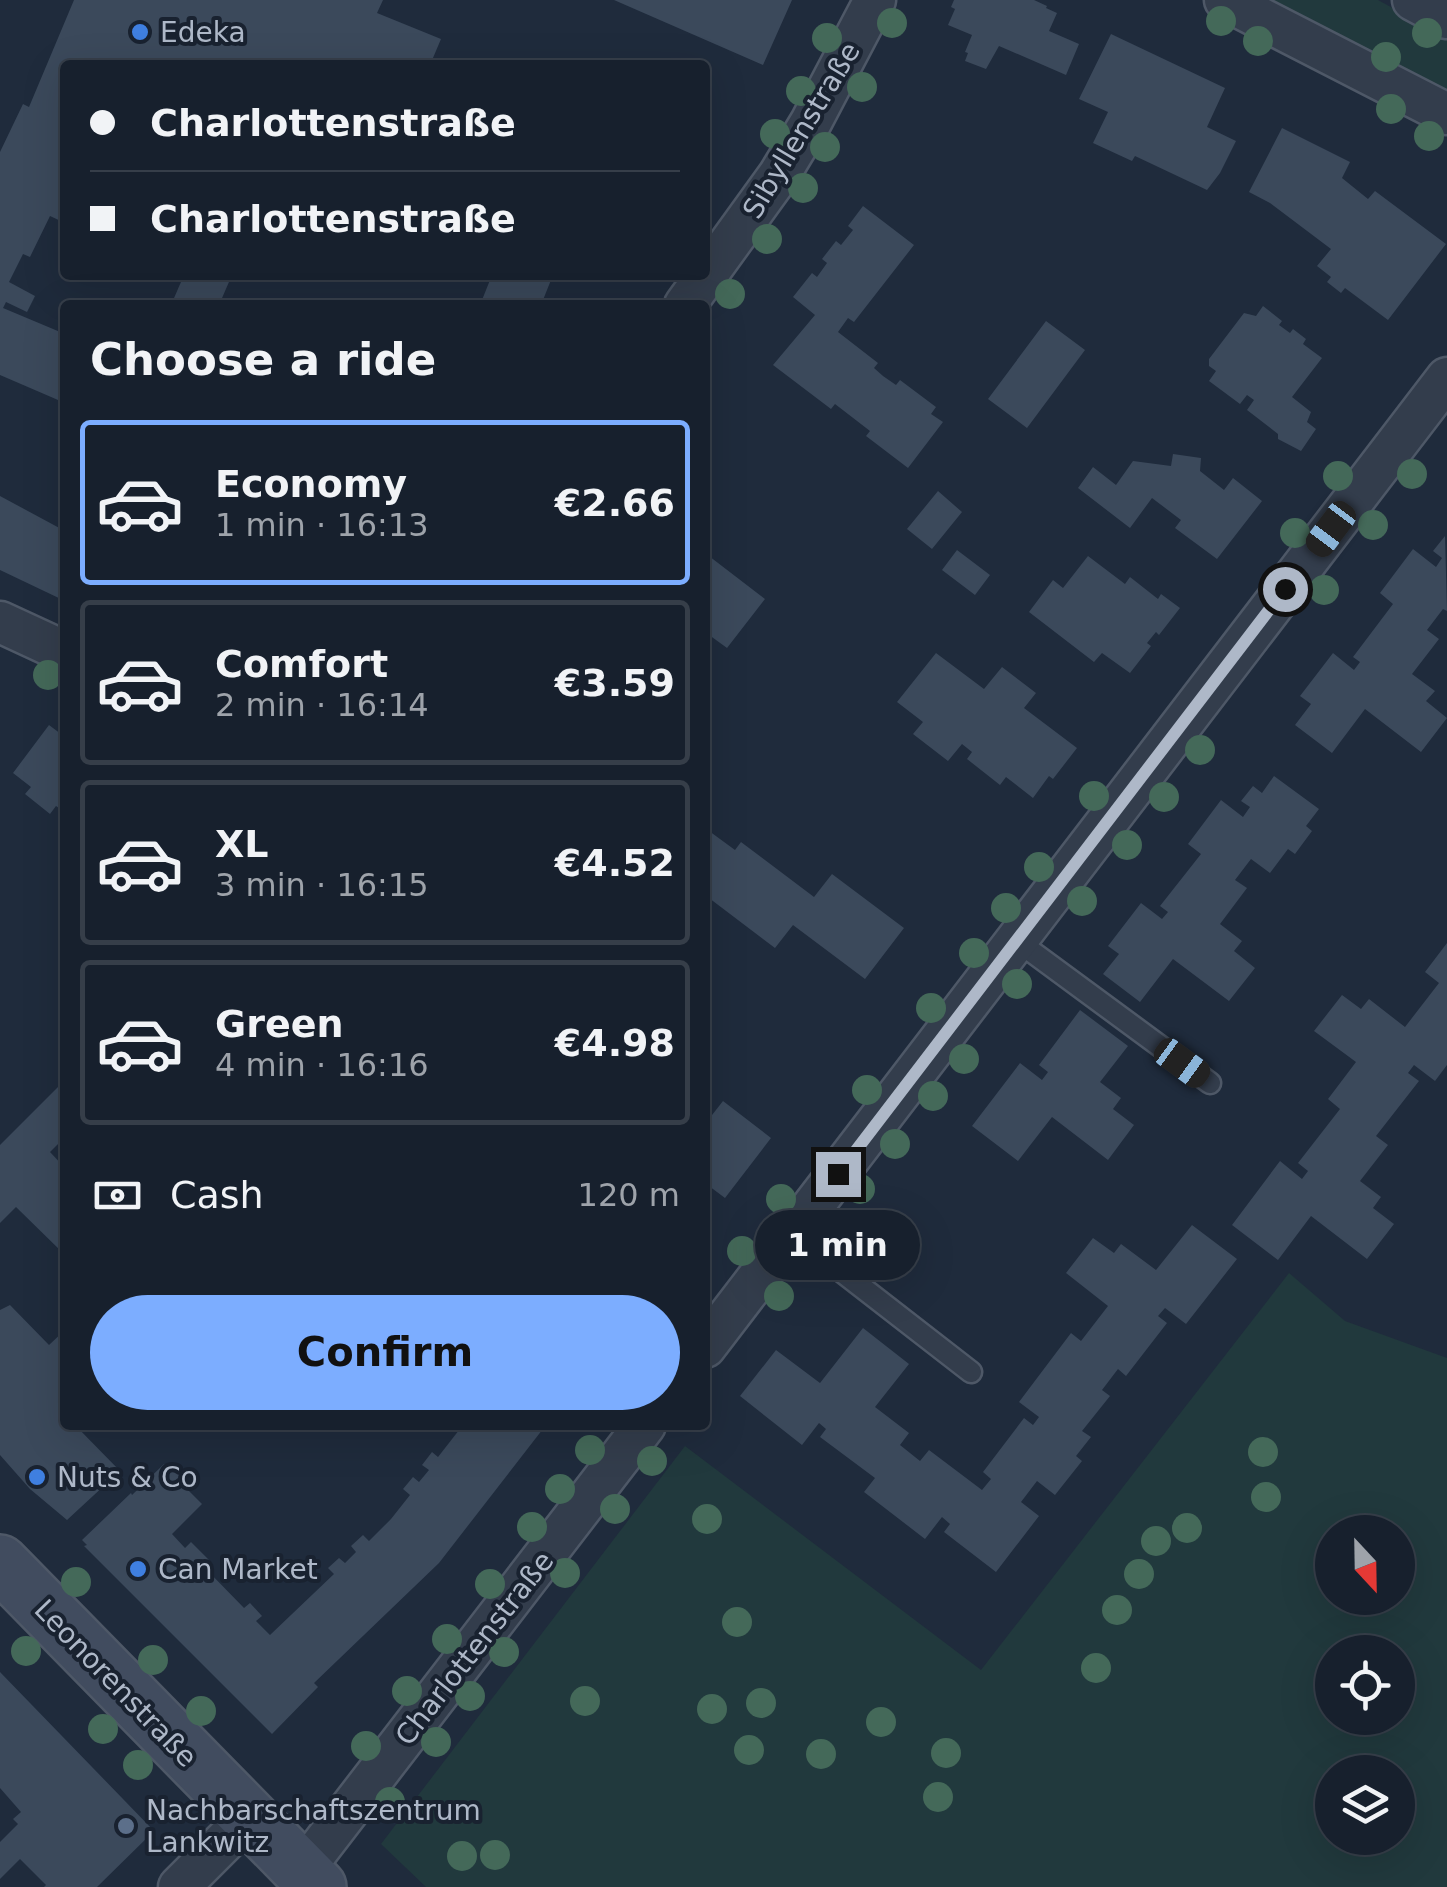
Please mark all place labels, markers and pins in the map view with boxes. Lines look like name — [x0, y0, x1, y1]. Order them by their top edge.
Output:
place label: Edeka — [160, 16, 246, 49]
marker: Edeka — [129, 21, 151, 43]
place label: Nuts & Co — [57, 1461, 198, 1494]
marker: Nuts & Co — [26, 1466, 48, 1488]
place label: Can Market — [158, 1553, 318, 1586]
marker: Can Market — [127, 1558, 149, 1580]
place label: Nachbarschaftszentrum Lankwitz — [146, 1794, 481, 1859]
marker: Nachbarschaftszentrum Lankwitz — [115, 1815, 137, 1837]

